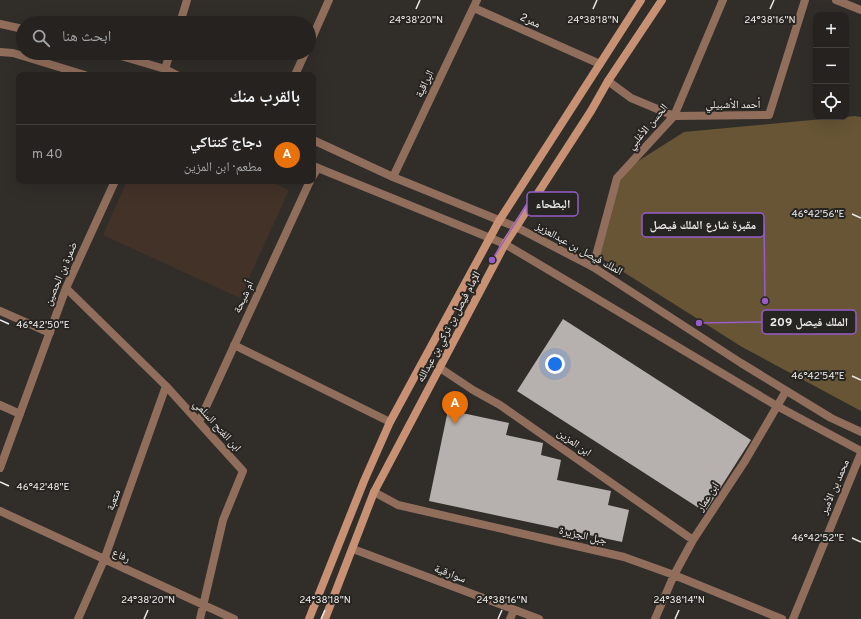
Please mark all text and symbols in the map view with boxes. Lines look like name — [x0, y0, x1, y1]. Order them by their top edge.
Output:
street label: ممر2 — [518, 10, 542, 32]
map controls — [813, 12, 849, 120]
button: + — [813, 12, 849, 48]
text: 24°38'20"N — [389, 14, 443, 27]
text: 24°38'18"N — [567, 14, 619, 27]
text: 24°38'16"N — [744, 14, 796, 27]
search box — [16, 16, 316, 60]
icon: search — [30, 27, 52, 49]
text: ابحث هنا — [62, 28, 111, 47]
button: − — [813, 48, 849, 84]
street label: البراقية — [412, 68, 438, 100]
button: locate — [813, 84, 849, 120]
text: بالقرب منك — [229, 87, 300, 109]
street label: أحمد الأشبيلي — [706, 97, 760, 113]
street label: الحسن الأغلبي — [625, 101, 672, 153]
text: دجاج كنتاكي — [190, 134, 262, 153]
text: 40 m — [32, 147, 63, 163]
text: A — [282, 147, 292, 163]
text: مطعم · ابن المزين — [184, 160, 262, 176]
callout: البطحاء — [527, 192, 578, 216]
text: البطحاء — [536, 197, 570, 213]
text: 46°42'56"E — [792, 208, 844, 221]
callout: مقبرة شارع الملك فيصل — [642, 213, 764, 237]
text: مقبرة شارع الملك فيصل — [650, 218, 757, 234]
street label: الملك فيصل بن عبدالعزيز — [532, 219, 625, 279]
street label: ضمرة بن الحصين — [41, 240, 81, 308]
street label: الإمام فيصل بن تركي بن عبدالله — [414, 269, 485, 385]
street label: أم شيحة — [230, 278, 258, 315]
callout: الملك فيصل 209 — [762, 310, 856, 334]
text: الملك فيصل 209 — [770, 315, 848, 331]
text: 46°42'50"E — [16, 319, 70, 332]
your location — [545, 354, 565, 374]
text: 46°42'54"E — [791, 370, 845, 383]
pin: A — [442, 391, 468, 424]
street label: ابن الفتح السلمي — [190, 397, 244, 455]
street label: ابن المزين — [554, 426, 594, 460]
street label: محمد بن الأمير — [817, 457, 853, 518]
street label: ابن عمار — [693, 480, 723, 515]
text: 46°42'48"E — [16, 481, 70, 494]
street label: متعبة — [104, 487, 124, 513]
street label: جبل الجزيرة — [558, 524, 608, 548]
text: 46°42'52"E — [791, 532, 845, 545]
street label: رفاع — [110, 546, 132, 566]
street label: سوارقية — [432, 562, 468, 586]
text: 24°38'20"N — [121, 594, 175, 607]
text: 24°38'18"N — [299, 594, 351, 607]
text: 24°38'16"N — [476, 594, 528, 607]
text: 24°38'14"N — [653, 594, 705, 607]

